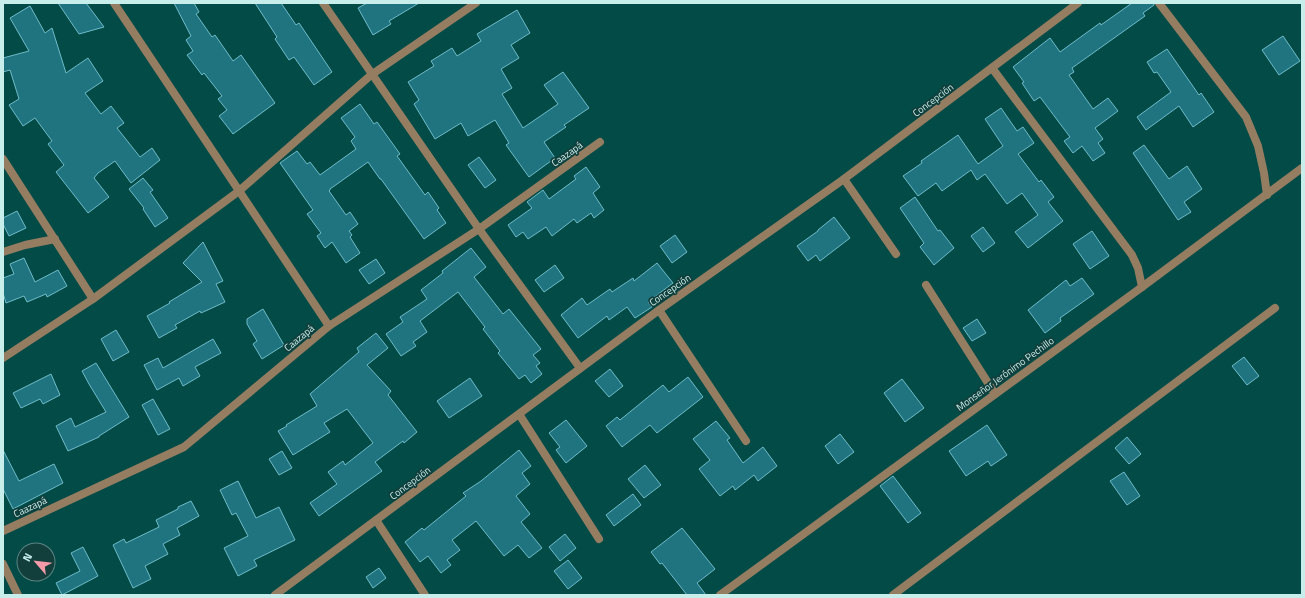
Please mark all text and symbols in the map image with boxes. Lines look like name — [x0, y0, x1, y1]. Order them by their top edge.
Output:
street label: Concepción — [909, 80, 957, 120]
street label: Caazapá — [548, 138, 586, 170]
street label: Concepción — [646, 270, 694, 310]
street label: Caazapá — [281, 321, 317, 355]
street label: Monseñor Jerónimo Pechillo — [953, 333, 1057, 415]
street label: Concepción — [386, 463, 434, 503]
street label: Caazapá — [11, 493, 49, 521]
north arrow — [16, 542, 56, 582]
text: N — [18, 550, 36, 564]

